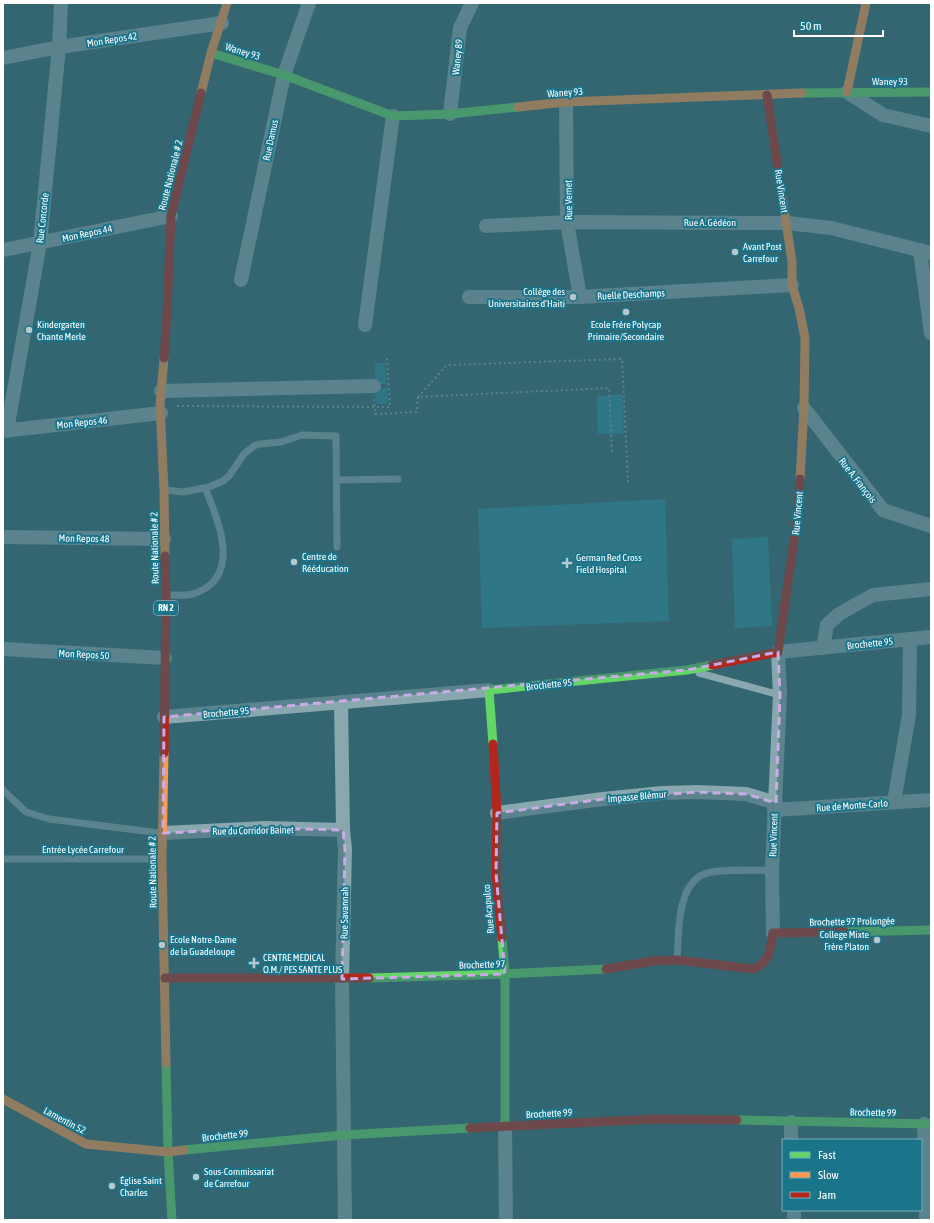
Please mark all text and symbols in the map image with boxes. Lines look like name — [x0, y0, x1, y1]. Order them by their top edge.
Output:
scale bar — [794, 12, 883, 38]
text: 50 m — [800, 19, 822, 33]
street label: Mon Repos 42 — [86, 30, 138, 49]
street label: Waney 89 — [450, 38, 465, 75]
street label: Waney 93 — [224, 41, 262, 62]
street label: Waney 93 — [872, 76, 908, 87]
street label: Waney 93 — [547, 86, 584, 99]
street label: Rue Damus — [261, 118, 280, 162]
street label: Route Nationale # 2 — [156, 139, 185, 211]
street label: Rue Vincent — [773, 169, 790, 214]
street label: Rue Vernet — [563, 180, 574, 220]
street label: Rue Concorde — [34, 192, 51, 244]
street label: Rue A. Gédéon — [684, 217, 736, 228]
street label: Mon Repos 44 — [61, 223, 113, 244]
place label: Avant Post Carrefour — [743, 241, 782, 264]
marker: Avant Post Carrefour — [730, 247, 740, 257]
place label: Collège des Universitaires d’Haiti — [488, 286, 565, 309]
street label: Ruelle Deschamps — [597, 287, 666, 302]
marker: Collège des Universitaires d’Haiti — [568, 292, 578, 302]
marker: Ecole Frère Polycap Primaire/Secondaire — [621, 307, 631, 317]
place label: Kindergarten Chante Merle — [37, 319, 86, 342]
place label: Ecole Frère Polycap Primaire/Secondaire — [588, 319, 665, 342]
marker: Kindergarten Chante Merle — [24, 325, 34, 335]
street label: Mon Repos 46 — [56, 414, 108, 431]
street label: Rue A. François — [837, 456, 879, 505]
street label: Rue Vincent — [790, 491, 805, 535]
street label: Route Nationale # 2 — [148, 512, 161, 584]
street label: Mon Repos 48 — [58, 533, 110, 544]
place label: Centre de Rééducation — [302, 551, 349, 574]
place label: German Red Cross Field Hospital — [576, 552, 642, 575]
marker: Centre de Rééducation — [289, 557, 299, 567]
marker: German Red Cross Field Hospital — [561, 557, 573, 569]
road number: RN 2 — [154, 601, 178, 615]
street label: Brochette 95 — [846, 636, 894, 651]
street label: Mon Repos 50 — [58, 648, 110, 661]
street label: Brochette 95 — [525, 677, 573, 692]
street label: Brochette 95 — [202, 705, 250, 720]
street label: Impasse Blémur — [607, 788, 668, 805]
street label: Rue de Monte-Carlo — [816, 797, 889, 813]
street label: Rue Vincent — [767, 813, 780, 857]
street label: Rue du Corridor Bainet — [212, 824, 294, 837]
street label: Route Nationale # 2 — [146, 836, 159, 908]
street label: Entrée Lycée Carrefour — [42, 844, 125, 855]
street label: Rue Acapulco — [481, 884, 496, 934]
street label: Rue Savannah — [339, 887, 350, 939]
street label: Brochette 97 Prolongée — [809, 915, 895, 928]
place label: College Mixte Frère Platon — [820, 929, 869, 952]
place label: Ecole Notre-Dame de la Guadeloupe — [170, 934, 237, 957]
marker: College Mixte Frère Platon — [872, 935, 882, 945]
marker: Ecole Notre-Dame de la Guadeloupe — [157, 940, 167, 950]
place label: CENTRE MEDICAL O.M./ PES SANTE PLUS — [263, 952, 342, 975]
marker: CENTRE MEDICAL O.M./ PES SANTE PLUS — [248, 957, 260, 969]
street label: Brochette 97 — [459, 958, 506, 971]
street label: Lamentin 52 — [42, 1105, 88, 1136]
street label: Brochette 99 — [526, 1107, 573, 1120]
street label: Brochette 99 — [850, 1107, 897, 1118]
street label: Brochette 99 — [201, 1128, 249, 1143]
legend — [782, 1139, 922, 1211]
text: Fast — [818, 1148, 836, 1162]
place label: Sous-Commissariat de Carrefour — [204, 1166, 274, 1189]
text: Slow — [818, 1168, 839, 1182]
marker: Sous-Commissariat de Carrefour — [191, 1172, 201, 1182]
place label: Église Saint Charles — [120, 1175, 162, 1198]
marker: Église Saint Charles — [107, 1181, 117, 1191]
text: Jam — [818, 1188, 836, 1202]

